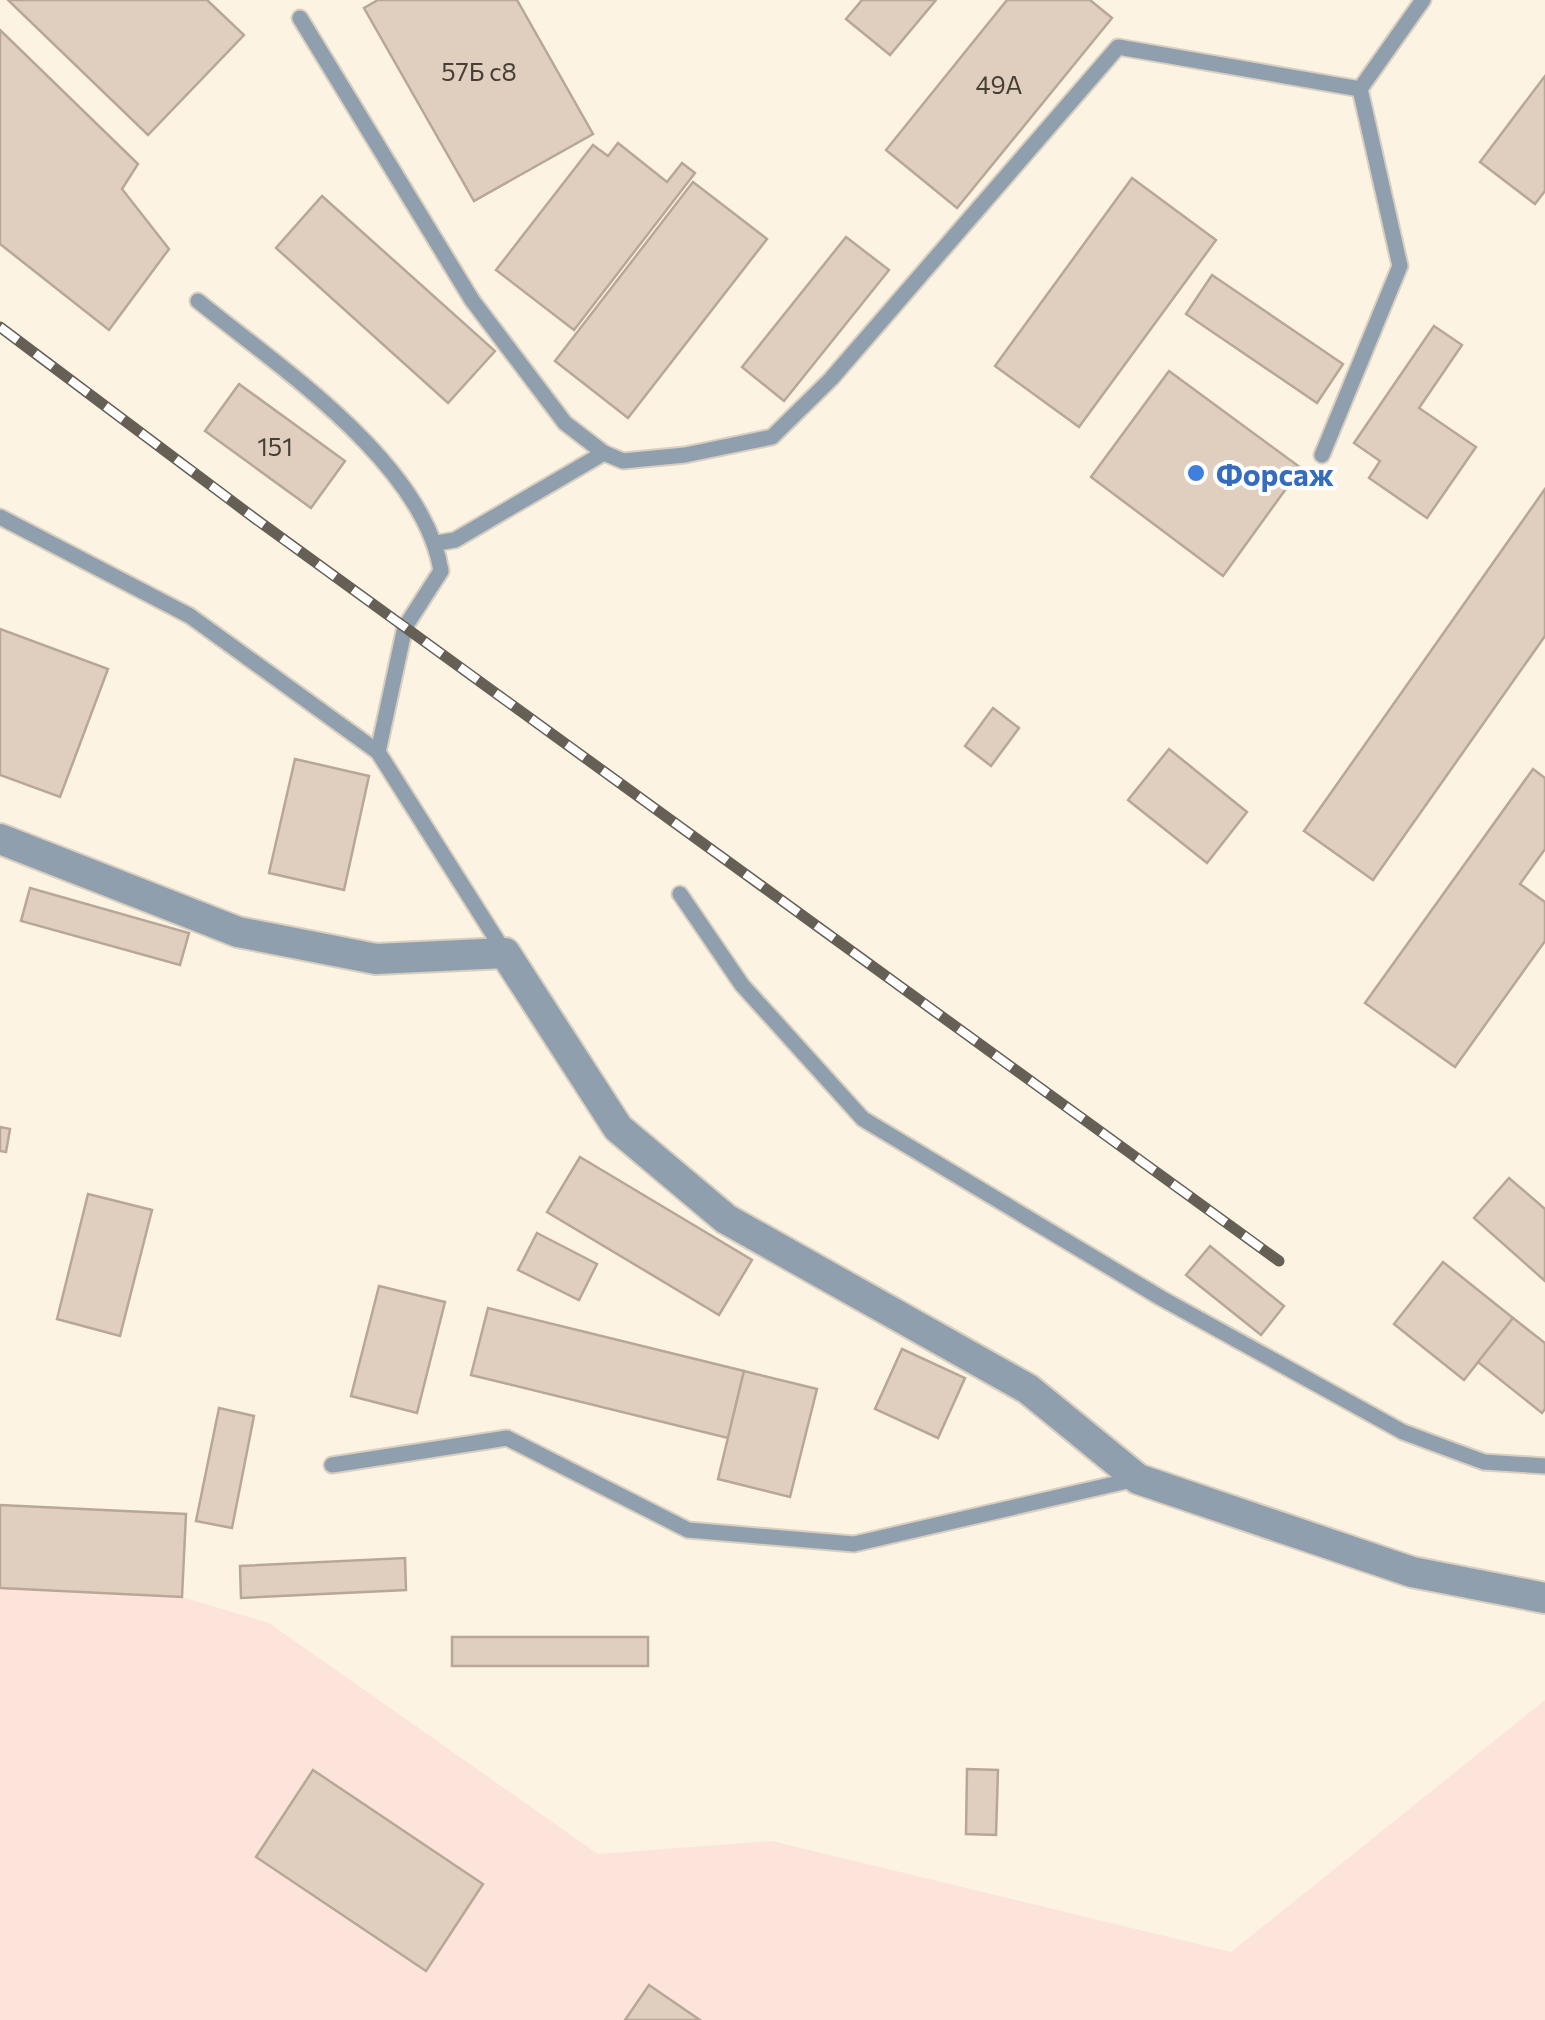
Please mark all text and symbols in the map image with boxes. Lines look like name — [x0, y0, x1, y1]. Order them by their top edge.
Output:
house number: 57Б с8 — [441, 56, 517, 86]
house number: 49А — [976, 69, 1022, 99]
house number: 151 — [257, 431, 293, 461]
place label: Форсаж — [1216, 455, 1335, 492]
marker: Форсаж — [1185, 462, 1207, 484]

